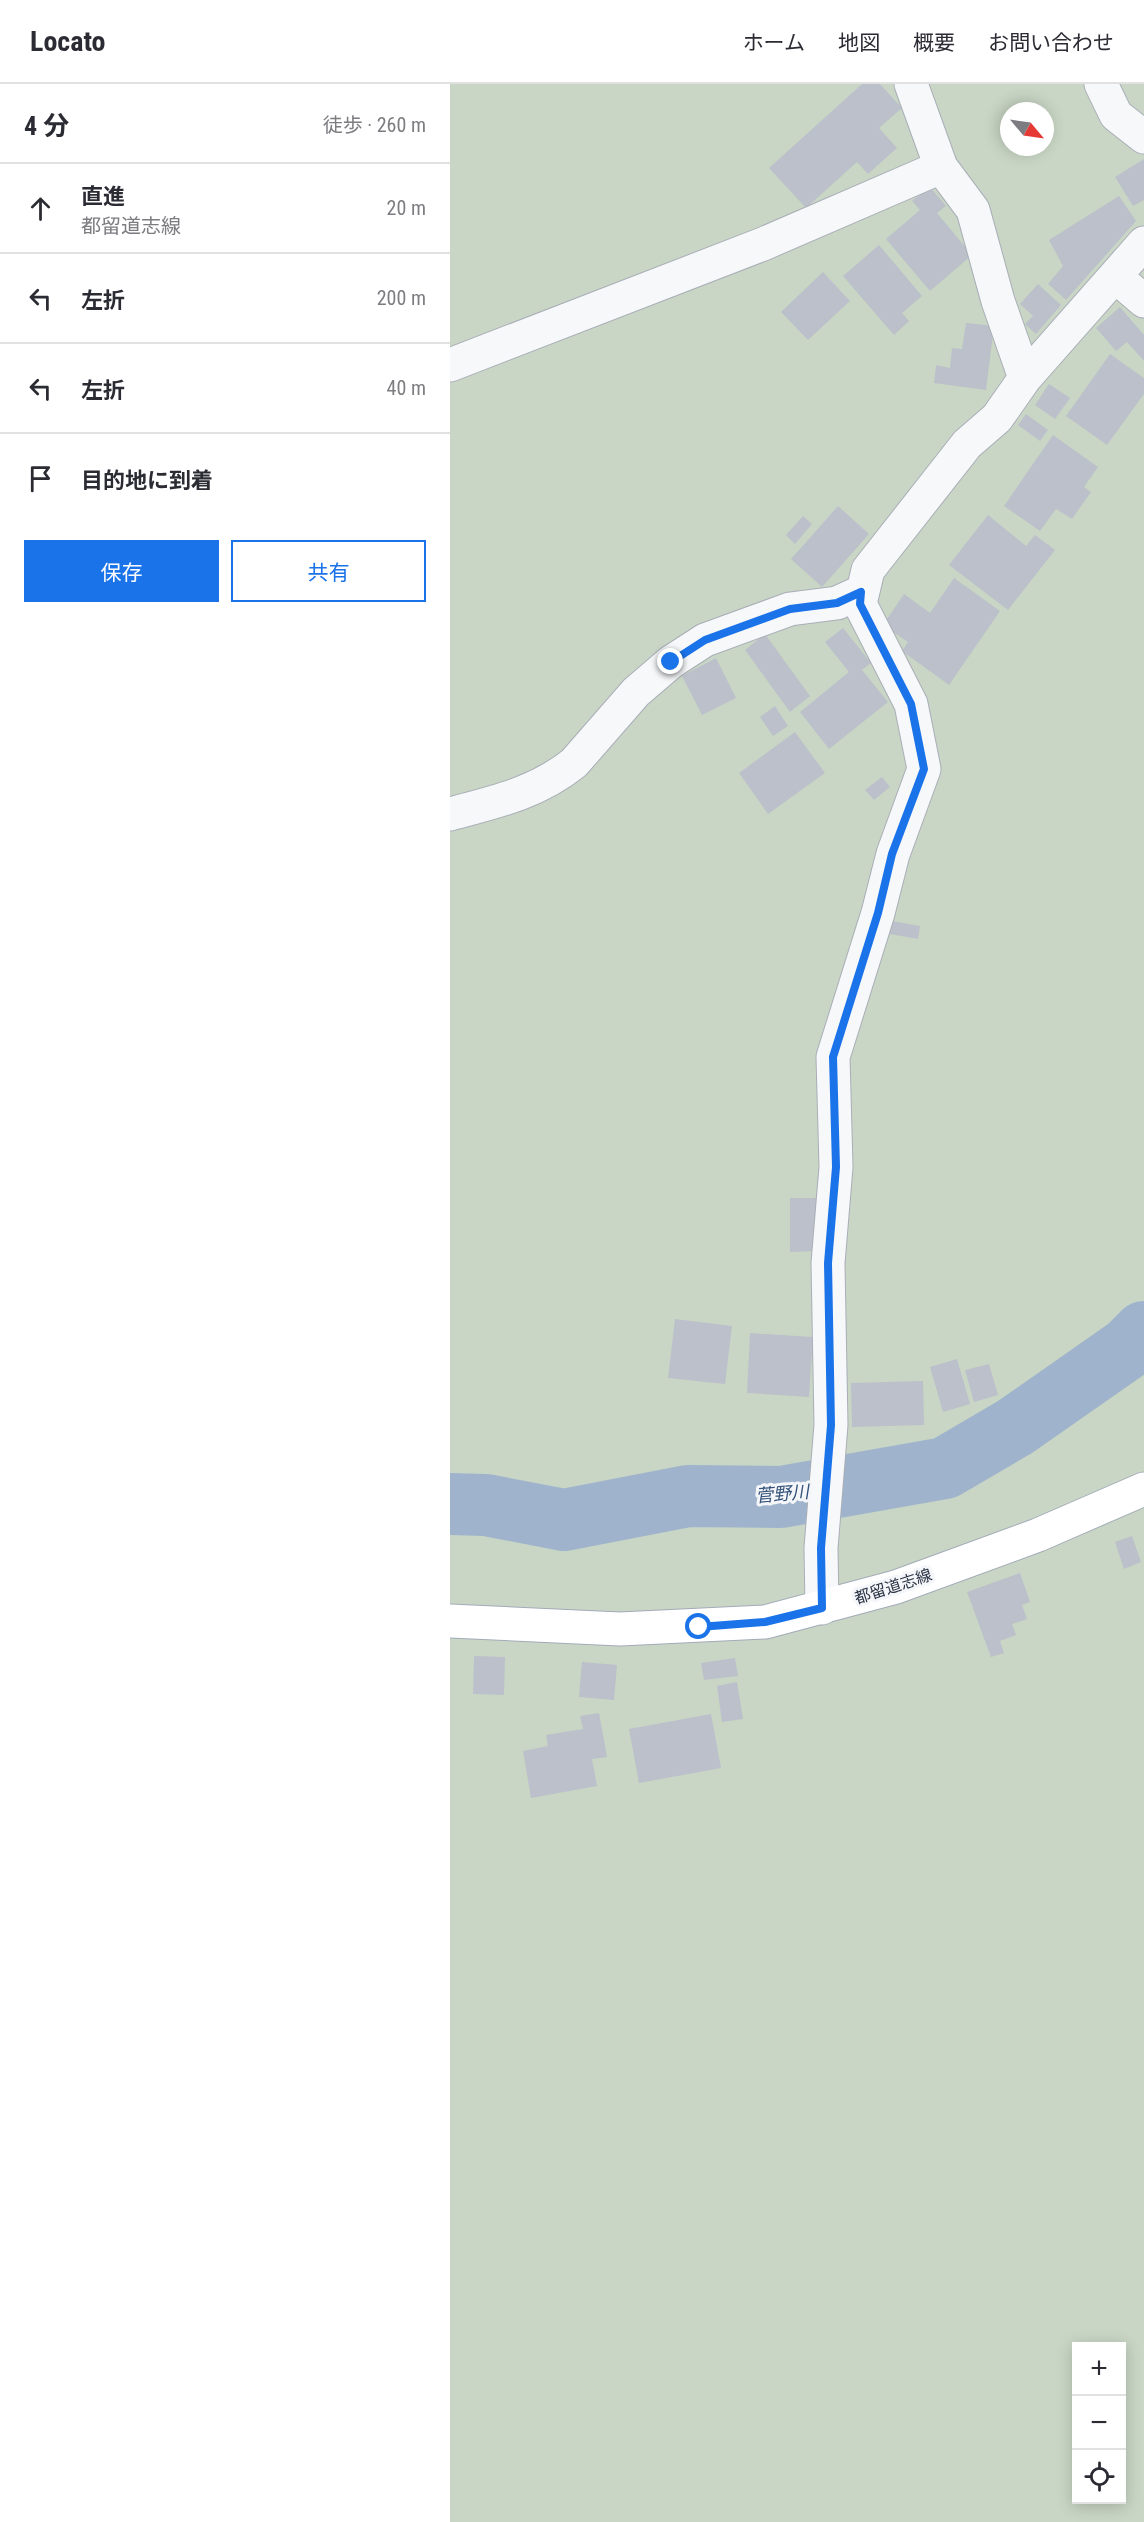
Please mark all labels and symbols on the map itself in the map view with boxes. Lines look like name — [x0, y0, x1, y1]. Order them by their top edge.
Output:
north arrow — [1000, 102, 1054, 156]
route end — [657, 648, 683, 674]
water label: 菅野川 — [754, 1481, 812, 1506]
street label: 都留道志線 — [852, 1565, 934, 1608]
route start — [685, 1613, 711, 1639]

